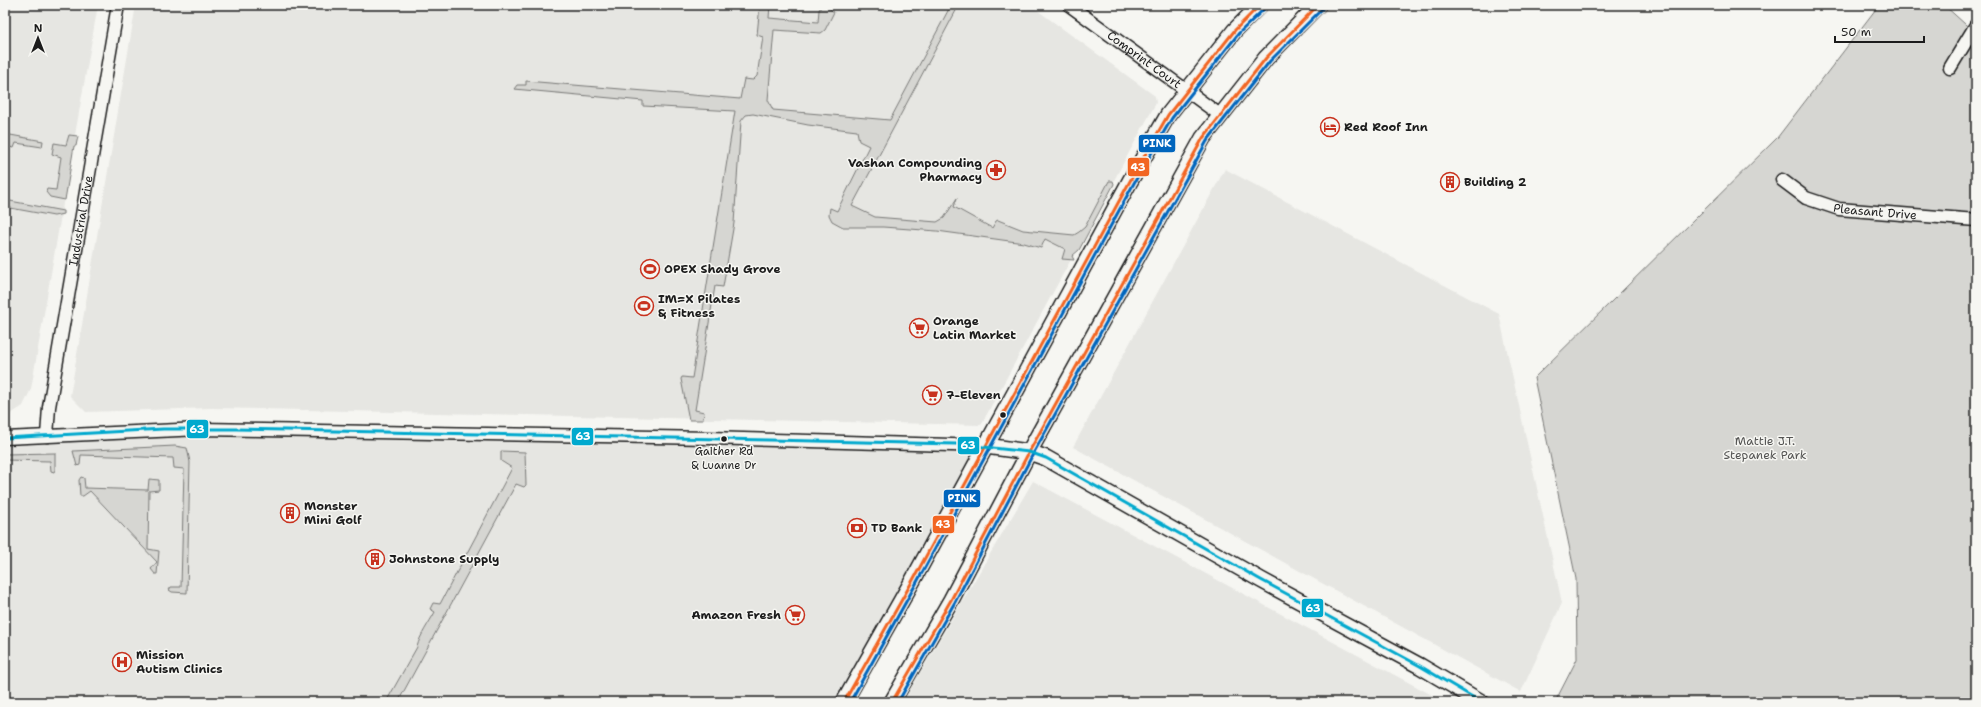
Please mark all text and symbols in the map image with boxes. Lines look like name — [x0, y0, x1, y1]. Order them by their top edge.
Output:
north arrow — [18, 18, 58, 58]
scale bar — [1835, 18, 1924, 44]
text: N — [34, 21, 43, 36]
text: 50 m — [1841, 24, 1871, 40]
street label: Comprint Court — [1104, 27, 1185, 92]
hotel icon: Red Roof Inn — [1319, 116, 1341, 138]
place label: Red Roof Inn — [1344, 119, 1428, 135]
line badge: PINK — [1138, 134, 1176, 153]
text: PINK — [1143, 136, 1172, 151]
place label: Vashan Compounding Pharmacy — [848, 155, 982, 185]
line badge: 43 — [1127, 157, 1150, 177]
pharmacy icon: Vashan Compounding Pharmacy — [985, 159, 1007, 181]
text: 43 — [1131, 160, 1146, 175]
building icon: Building 2 — [1439, 171, 1461, 193]
street label: Industrial Drive — [65, 174, 97, 267]
place label: Building 2 — [1464, 174, 1527, 190]
street label: Pleasant Drive — [1831, 200, 1918, 223]
sports icon: OPEX Shady Grove — [639, 258, 661, 280]
place label: OPEX Shady Grove — [664, 261, 781, 277]
place label: IM=X Pilates & Fitness — [658, 291, 740, 321]
sports icon: IM=X Pilates & Fitness — [633, 295, 655, 317]
place label: Orange Latin Market — [933, 313, 1016, 343]
supermarket icon: Orange Latin Market — [908, 317, 930, 339]
supermarket icon: 7-Eleven — [921, 384, 943, 406]
place label: 7-Eleven — [946, 387, 1001, 403]
unlabelled marker — [998, 410, 1008, 420]
line badge: 63 — [186, 419, 209, 439]
text: 63 — [189, 422, 205, 437]
line badge: 63 — [571, 427, 594, 446]
text: 63 — [575, 429, 591, 444]
park label: Mattie J.T. Stepanek Park — [1723, 433, 1807, 463]
marker: Gaither Rd & Luanne Dr — [719, 434, 729, 444]
line badge: 63 — [957, 436, 980, 455]
text: 63 — [960, 438, 976, 453]
place label: Gaither Rd & Luanne Dr — [691, 444, 757, 473]
line badge: PINK — [943, 489, 981, 508]
text: PINK — [948, 491, 977, 506]
place label: Monster Mini Golf — [304, 498, 362, 528]
building icon: Monster Mini Golf — [279, 502, 301, 524]
line badge: 43 — [932, 515, 955, 534]
bank icon: TD Bank — [846, 517, 868, 539]
text: 43 — [936, 517, 951, 532]
place label: TD Bank — [871, 520, 923, 536]
building icon: Johnstone Supply — [364, 548, 386, 570]
place label: Johnstone Supply — [389, 551, 499, 567]
line badge: 63 — [1301, 598, 1324, 618]
text: 63 — [1305, 601, 1321, 616]
supermarket icon: Amazon Fresh — [784, 604, 806, 626]
place label: Amazon Fresh — [691, 607, 781, 623]
place label: Mission Autism Clinics — [136, 647, 223, 677]
hospital icon: Mission Autism Clinics — [111, 651, 133, 673]

